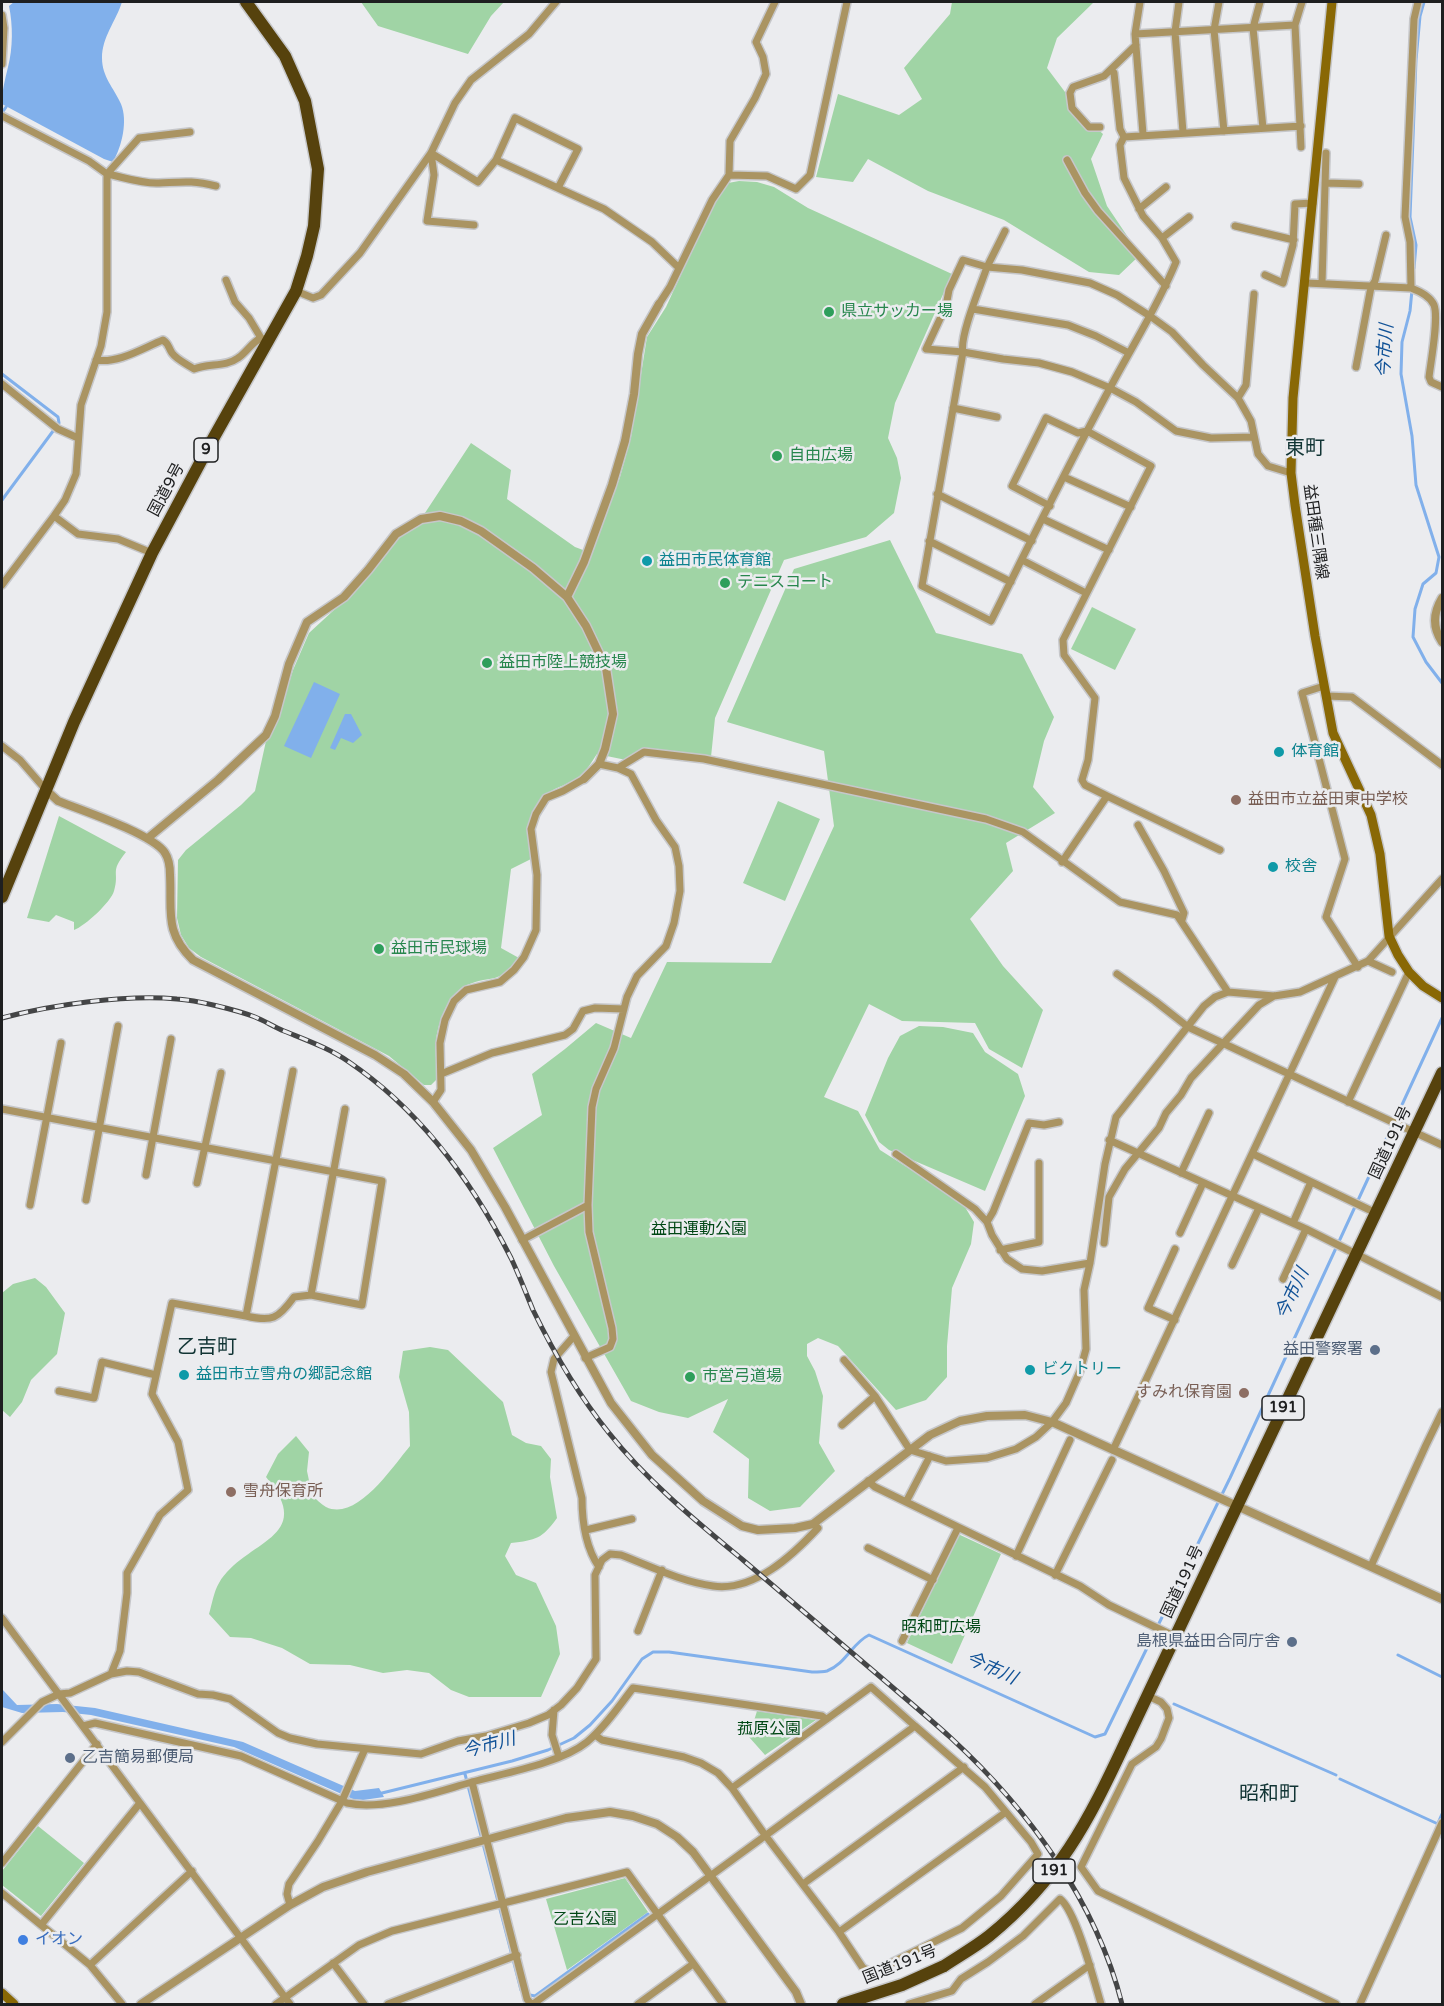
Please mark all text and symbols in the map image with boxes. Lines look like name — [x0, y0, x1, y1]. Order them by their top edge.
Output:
place label: 県立サッカー場 — [841, 302, 953, 322]
marker: 県立サッカー場 — [822, 305, 836, 319]
water label: 今市川 — [1373, 323, 1399, 379]
district label: 東町 — [1285, 437, 1325, 461]
road number: 9 — [194, 438, 218, 462]
place label: 自由広場 — [789, 446, 853, 466]
marker: 自由広場 — [770, 449, 784, 463]
street label: 国道9号 — [145, 460, 189, 520]
street label: 益田種三隅線 — [1299, 483, 1331, 581]
place label: 益田市民体育館 — [659, 551, 771, 571]
marker: 益田市民体育館 — [640, 554, 654, 568]
place label: テニスコート — [737, 573, 833, 593]
marker: テニスコート — [718, 576, 732, 590]
place label: 益田市陸上競技場 — [499, 653, 627, 673]
marker: 益田市陸上競技場 — [480, 656, 494, 670]
place label: 体育館 — [1291, 742, 1339, 762]
marker: 体育館 — [1272, 745, 1286, 759]
place label: 益田市立益田東中学校 — [1248, 790, 1408, 810]
marker: 益田市立益田東中学校 — [1229, 793, 1243, 807]
place label: 校舎 — [1285, 857, 1317, 877]
marker: 校舎 — [1266, 860, 1280, 874]
place label: 益田市民球場 — [391, 939, 487, 959]
marker: 益田市民球場 — [372, 942, 386, 956]
street label: 国道191号 — [1366, 1104, 1416, 1182]
park label: 益田運動公園 — [651, 1220, 747, 1240]
water label: 今市川 — [1272, 1265, 1314, 1323]
district label: 乙吉町 — [177, 1336, 237, 1360]
place label: 益田警察署 — [1283, 1340, 1363, 1360]
marker: 益田警察署 — [1368, 1343, 1382, 1357]
place label: ビクトリー — [1042, 1360, 1122, 1380]
marker: ビクトリー — [1023, 1363, 1037, 1377]
place label: 益田市立雪舟の郷記念館 — [196, 1365, 372, 1385]
place label: 市営弓道場 — [702, 1367, 782, 1387]
marker: 益田市立雪舟の郷記念館 — [177, 1368, 191, 1382]
marker: 市営弓道場 — [683, 1370, 697, 1384]
place label: すみれ保育園 — [1136, 1383, 1232, 1403]
marker: すみれ保育園 — [1237, 1386, 1251, 1400]
road number: 191 — [1262, 1396, 1304, 1420]
place label: 雪舟保育所 — [243, 1482, 323, 1502]
marker: 雪舟保育所 — [224, 1485, 238, 1499]
street label: 国道191号 — [1158, 1543, 1208, 1621]
park label: 昭和町広場 — [901, 1618, 981, 1638]
place label: 島根県益田合同庁舎 — [1136, 1632, 1280, 1652]
marker: 島根県益田合同庁舎 — [1285, 1635, 1299, 1649]
water label: 今市川 — [962, 1648, 1020, 1690]
park label: 菰原公園 — [737, 1720, 801, 1740]
water label: 今市川 — [460, 1729, 518, 1763]
place label: 乙吉簡易郵便局 — [82, 1748, 194, 1768]
marker: 乙吉簡易郵便局 — [63, 1751, 77, 1765]
district label: 昭和町 — [1239, 1783, 1299, 1807]
road number: 191 — [1033, 1859, 1075, 1883]
park label: 乙吉公園 — [553, 1910, 617, 1930]
place label: イオン — [35, 1930, 83, 1950]
marker: イオン — [16, 1933, 30, 1947]
street label: 国道191号 — [860, 1941, 940, 1989]

